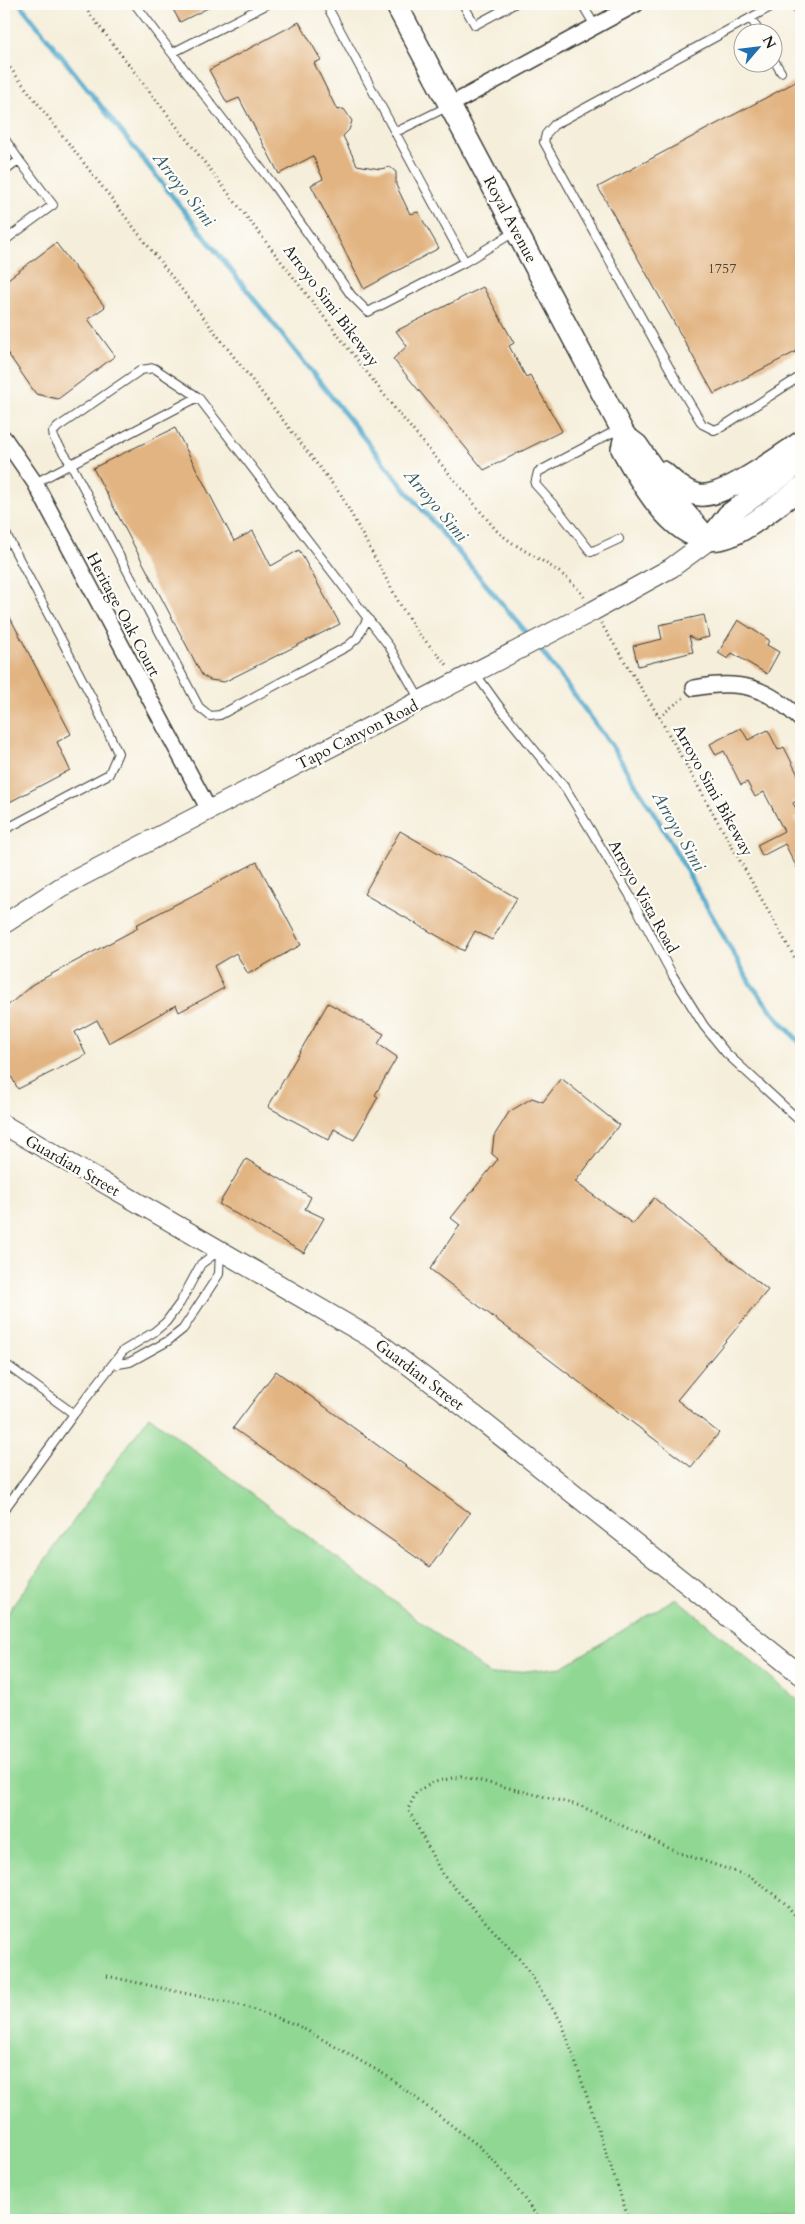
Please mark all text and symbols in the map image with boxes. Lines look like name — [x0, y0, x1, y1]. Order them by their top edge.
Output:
north arrow — [732, 22, 782, 72]
text: N — [758, 32, 780, 52]
water label: Arroyo Simi — [146, 146, 221, 233]
street label: Royal Avenue — [478, 172, 542, 267]
street label: Arroyo Simi Bikeway — [278, 240, 385, 371]
house number: 1757 — [708, 259, 736, 278]
water label: Arroyo Simi — [397, 463, 474, 548]
street label: Heritage Oak Court — [81, 549, 165, 680]
street label: Tapo Canyon Road — [293, 694, 423, 775]
street label: Arroyo Simi Bikeway — [670, 721, 758, 859]
water label: Arroyo Simi — [647, 787, 711, 875]
street label: Arroyo Vista Road — [603, 836, 684, 957]
street label: Guardian Street — [21, 1130, 124, 1202]
street label: Guardian Street — [370, 1334, 468, 1415]

